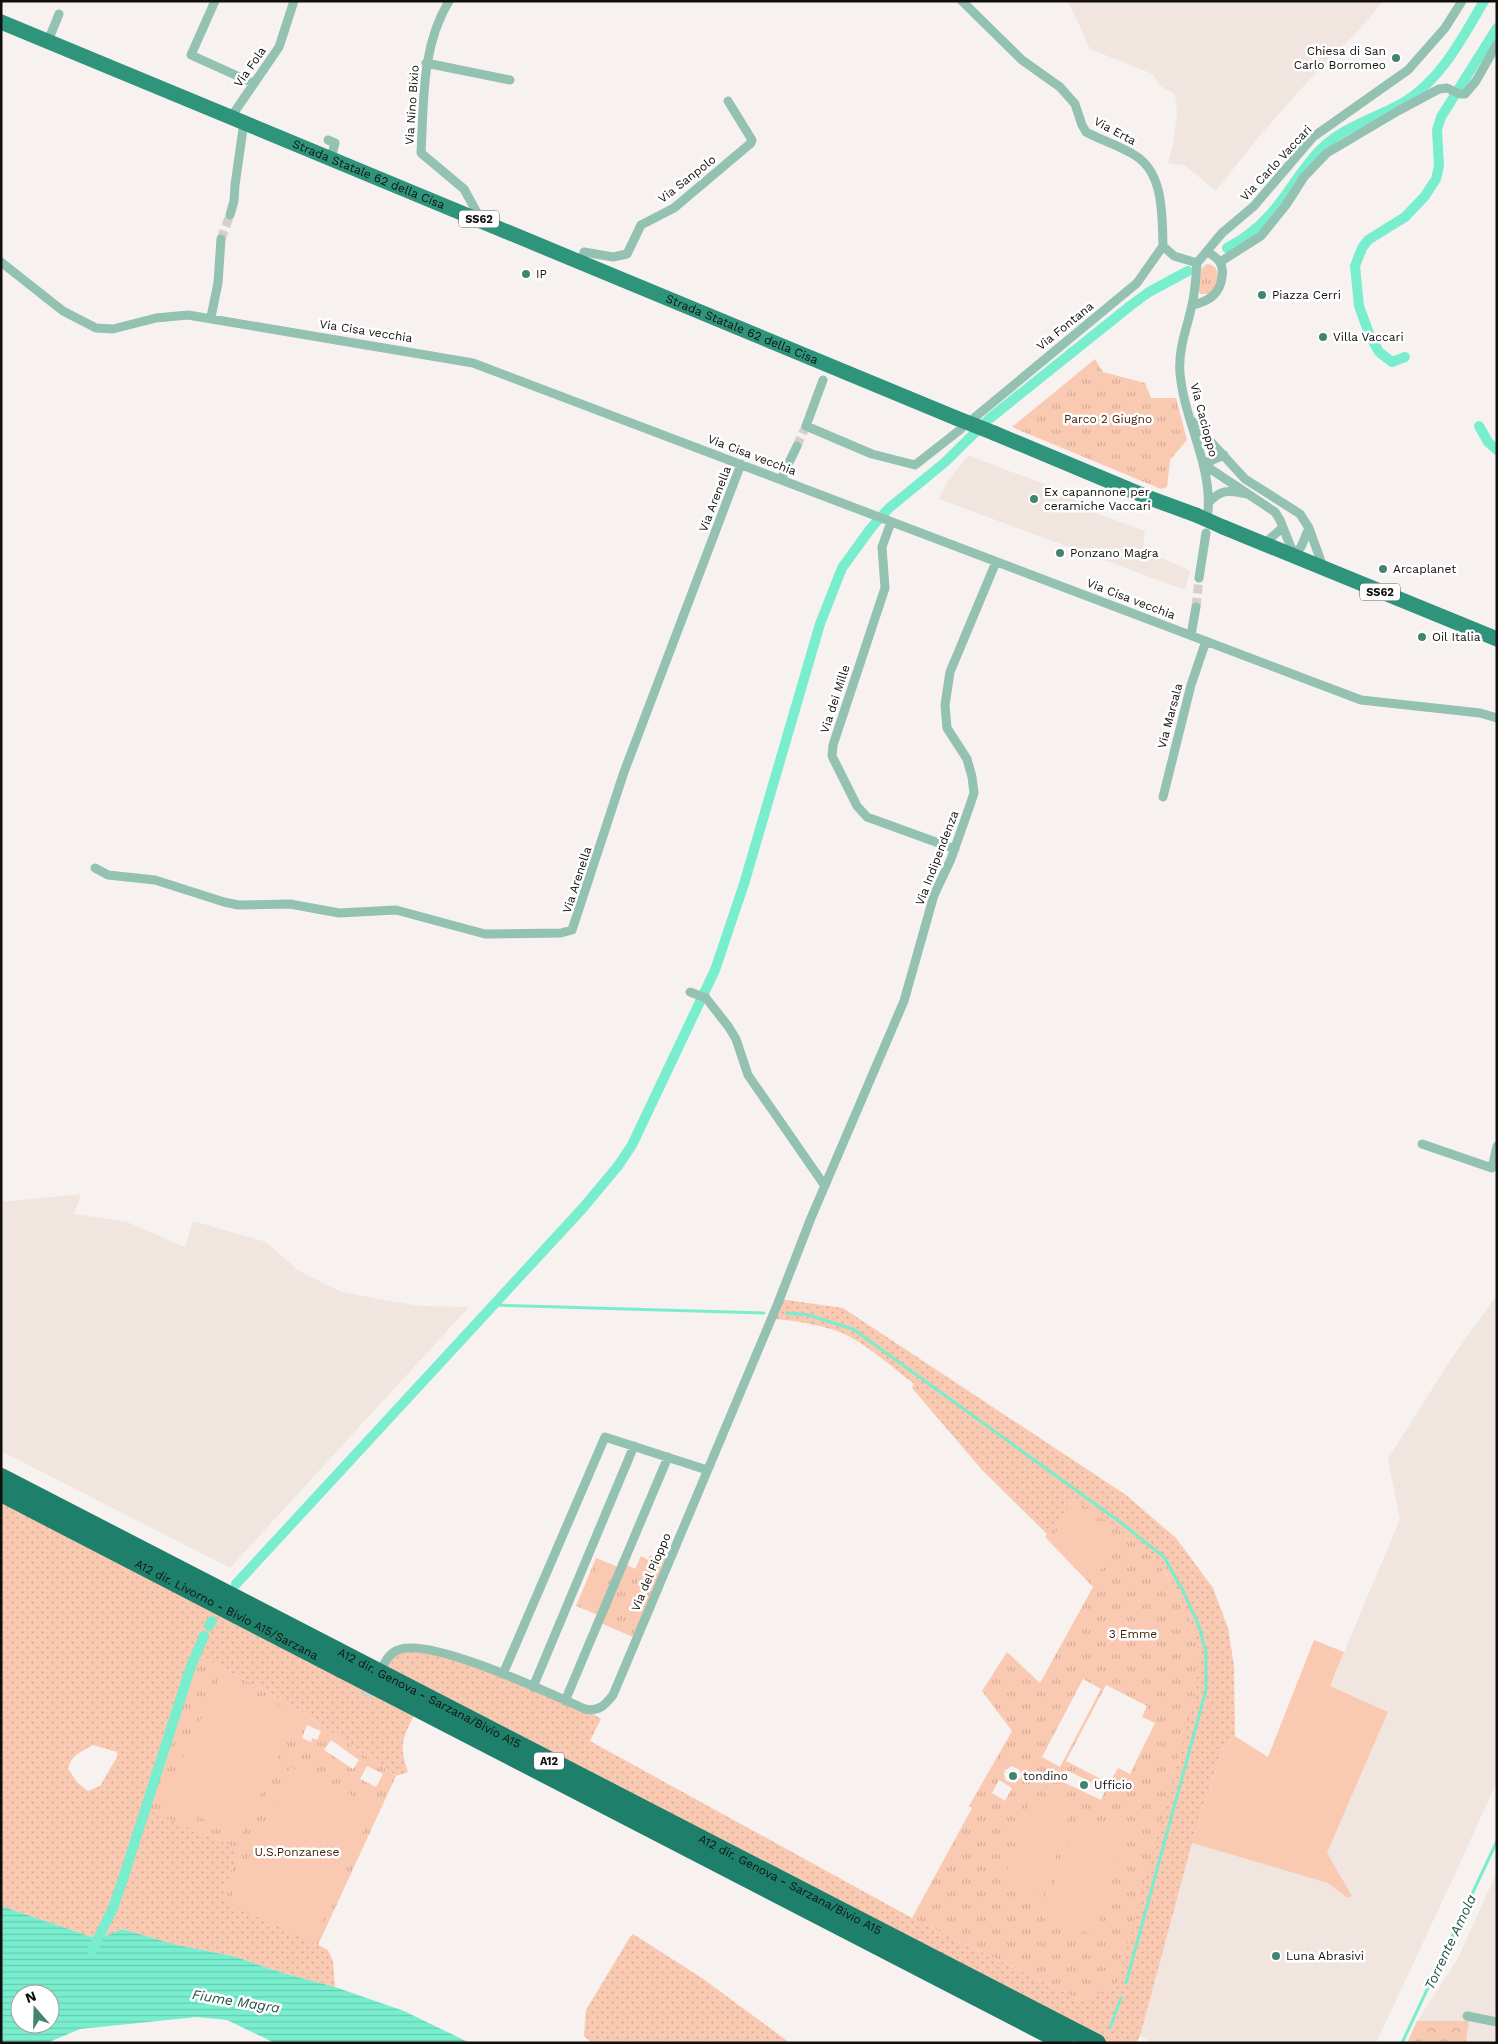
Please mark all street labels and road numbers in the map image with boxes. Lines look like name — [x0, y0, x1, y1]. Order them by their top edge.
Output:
street label: Via Fola — [231, 44, 269, 90]
street label: Via Nino Bixio — [402, 65, 422, 145]
street label: Via Erta — [1092, 114, 1139, 148]
street label: Via Carlo Vaccari — [1237, 122, 1315, 204]
street label: Strada Statale 62 della Cisa — [290, 137, 447, 212]
street label: Via Sanpolo — [656, 152, 718, 206]
road number: SS62 — [459, 210, 499, 228]
street label: Strada Statale 62 della Cisa — [664, 291, 820, 367]
street label: Via Fontana — [1034, 299, 1096, 353]
street label: Via Cisa vecchia — [319, 317, 414, 345]
street label: Via Cacioppo — [1187, 381, 1221, 459]
street label: Via Cisa vecchia — [706, 432, 798, 478]
street label: Via Arenella — [696, 464, 734, 534]
street label: Via Cisa vecchia — [1085, 576, 1177, 622]
road number: SS62 — [1360, 584, 1400, 600]
street label: Via dei Mille — [817, 663, 853, 735]
street label: Via Marsala — [1155, 682, 1185, 750]
street label: Via Indipendenza — [913, 809, 962, 907]
street label: Via Arenella — [560, 845, 594, 915]
street label: Via del Pioppo — [628, 1531, 674, 1613]
street label: A12 dir. Livorno - Bivio A15/Sarzana — [133, 1556, 321, 1663]
street label: A12 dir. Genova - Sarzana/Bivio A15 — [335, 1645, 523, 1751]
road number: A12 — [534, 1752, 564, 1770]
street label: A12 dir. Genova - Sarzana/Bivio A15 — [696, 1831, 884, 1938]

